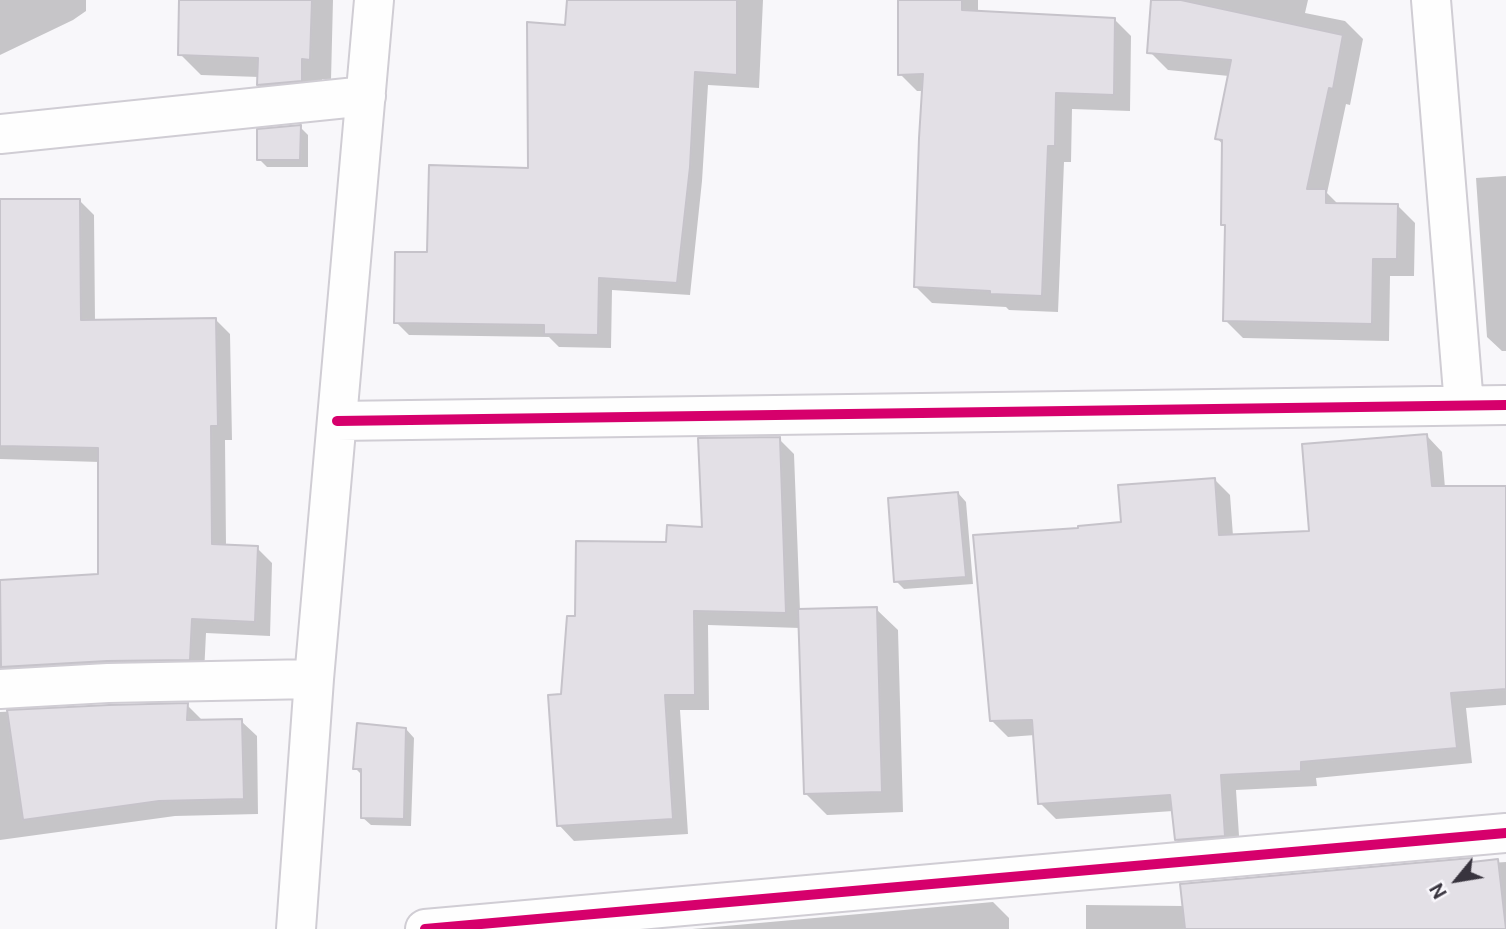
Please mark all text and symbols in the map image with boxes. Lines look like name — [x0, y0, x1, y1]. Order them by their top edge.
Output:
north arrow — [1422, 845, 1492, 915]
text: N — [1424, 879, 1453, 903]

